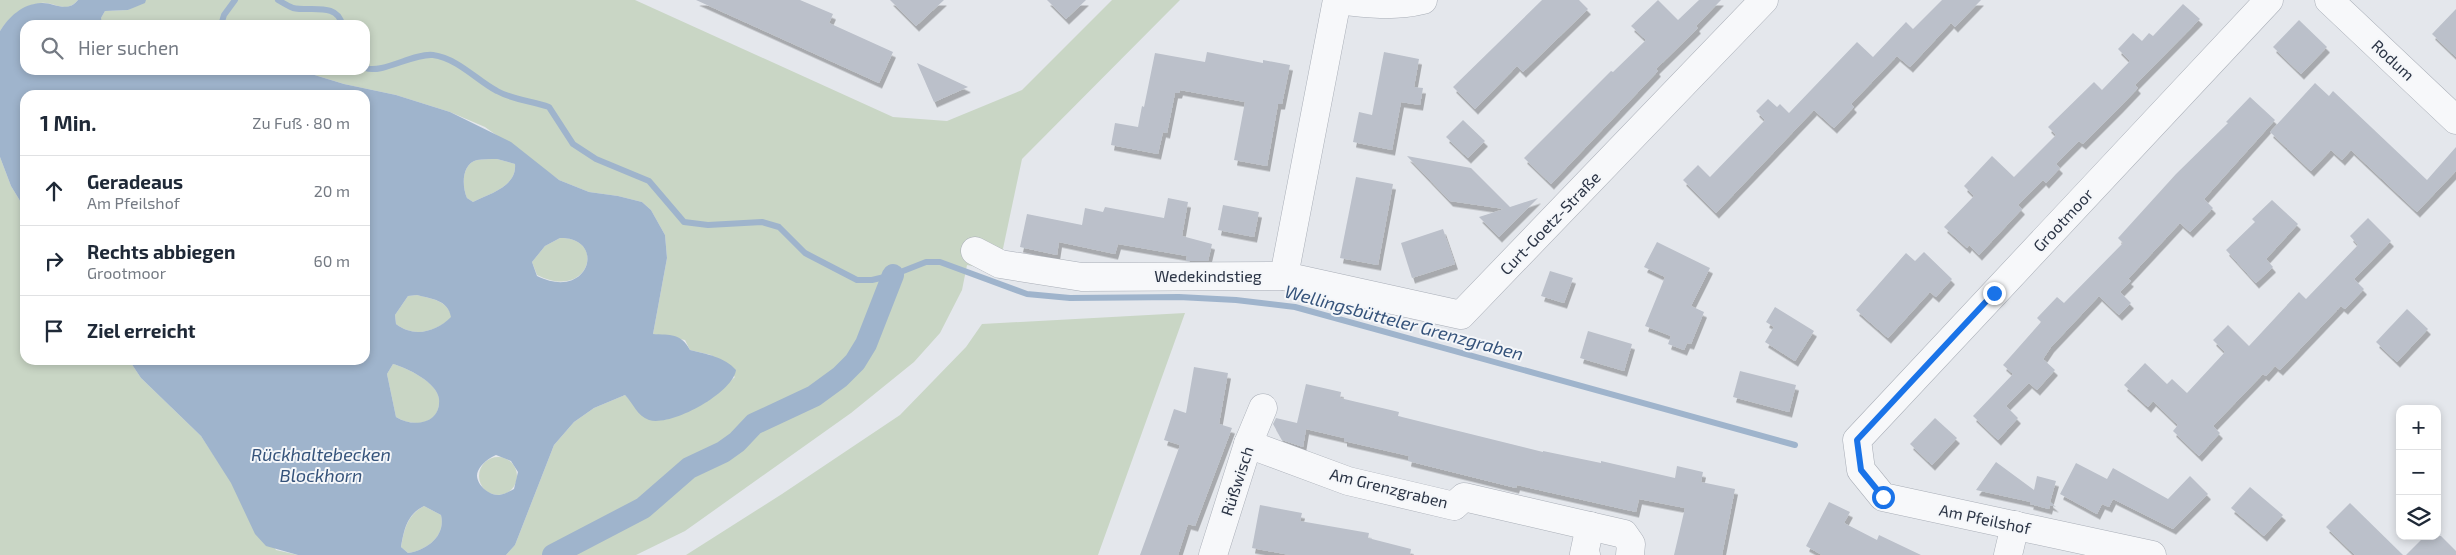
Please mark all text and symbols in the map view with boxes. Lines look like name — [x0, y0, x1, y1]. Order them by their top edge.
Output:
search box — [20, 20, 370, 75]
icon: search — [38, 34, 66, 62]
street label: Rodum — [2368, 35, 2419, 84]
text: Hier suchen — [78, 36, 179, 59]
text: 1 Min. — [40, 110, 96, 135]
text: Zu Fuß · 80 m — [252, 113, 350, 132]
street label: Curt-Goetz-Straße — [1496, 167, 1604, 278]
text: Geradeaus — [87, 170, 183, 193]
icon: ahead — [40, 177, 68, 205]
text: 20 m — [314, 181, 350, 200]
street label: Grootmoor — [2029, 184, 2097, 255]
text: Am Pfeilshof — [87, 193, 180, 212]
text: Rechts abbiegen — [87, 240, 235, 263]
icon: right — [40, 247, 68, 275]
text: 60 m — [314, 251, 350, 270]
text: Grootmoor — [87, 263, 166, 282]
street label: Wedekindstieg — [1154, 266, 1262, 285]
water label: Wellingsbütteler Grenzgraben — [1283, 280, 1526, 365]
route end — [1983, 282, 2006, 305]
icon: arrive — [40, 317, 68, 345]
text: Ziel erreicht — [87, 319, 196, 342]
map controls — [2396, 405, 2441, 540]
button: + — [2396, 405, 2441, 450]
water label: Rückhaltebecken Blockhorn — [251, 443, 391, 486]
street label: Rüßwisch — [1216, 444, 1257, 518]
button: − — [2396, 450, 2441, 495]
street label: Am Grenzgraben — [1328, 464, 1450, 511]
route start — [1872, 486, 1895, 509]
button: layers — [2396, 495, 2441, 540]
street label: Am Pfeilshof — [1938, 500, 2033, 538]

